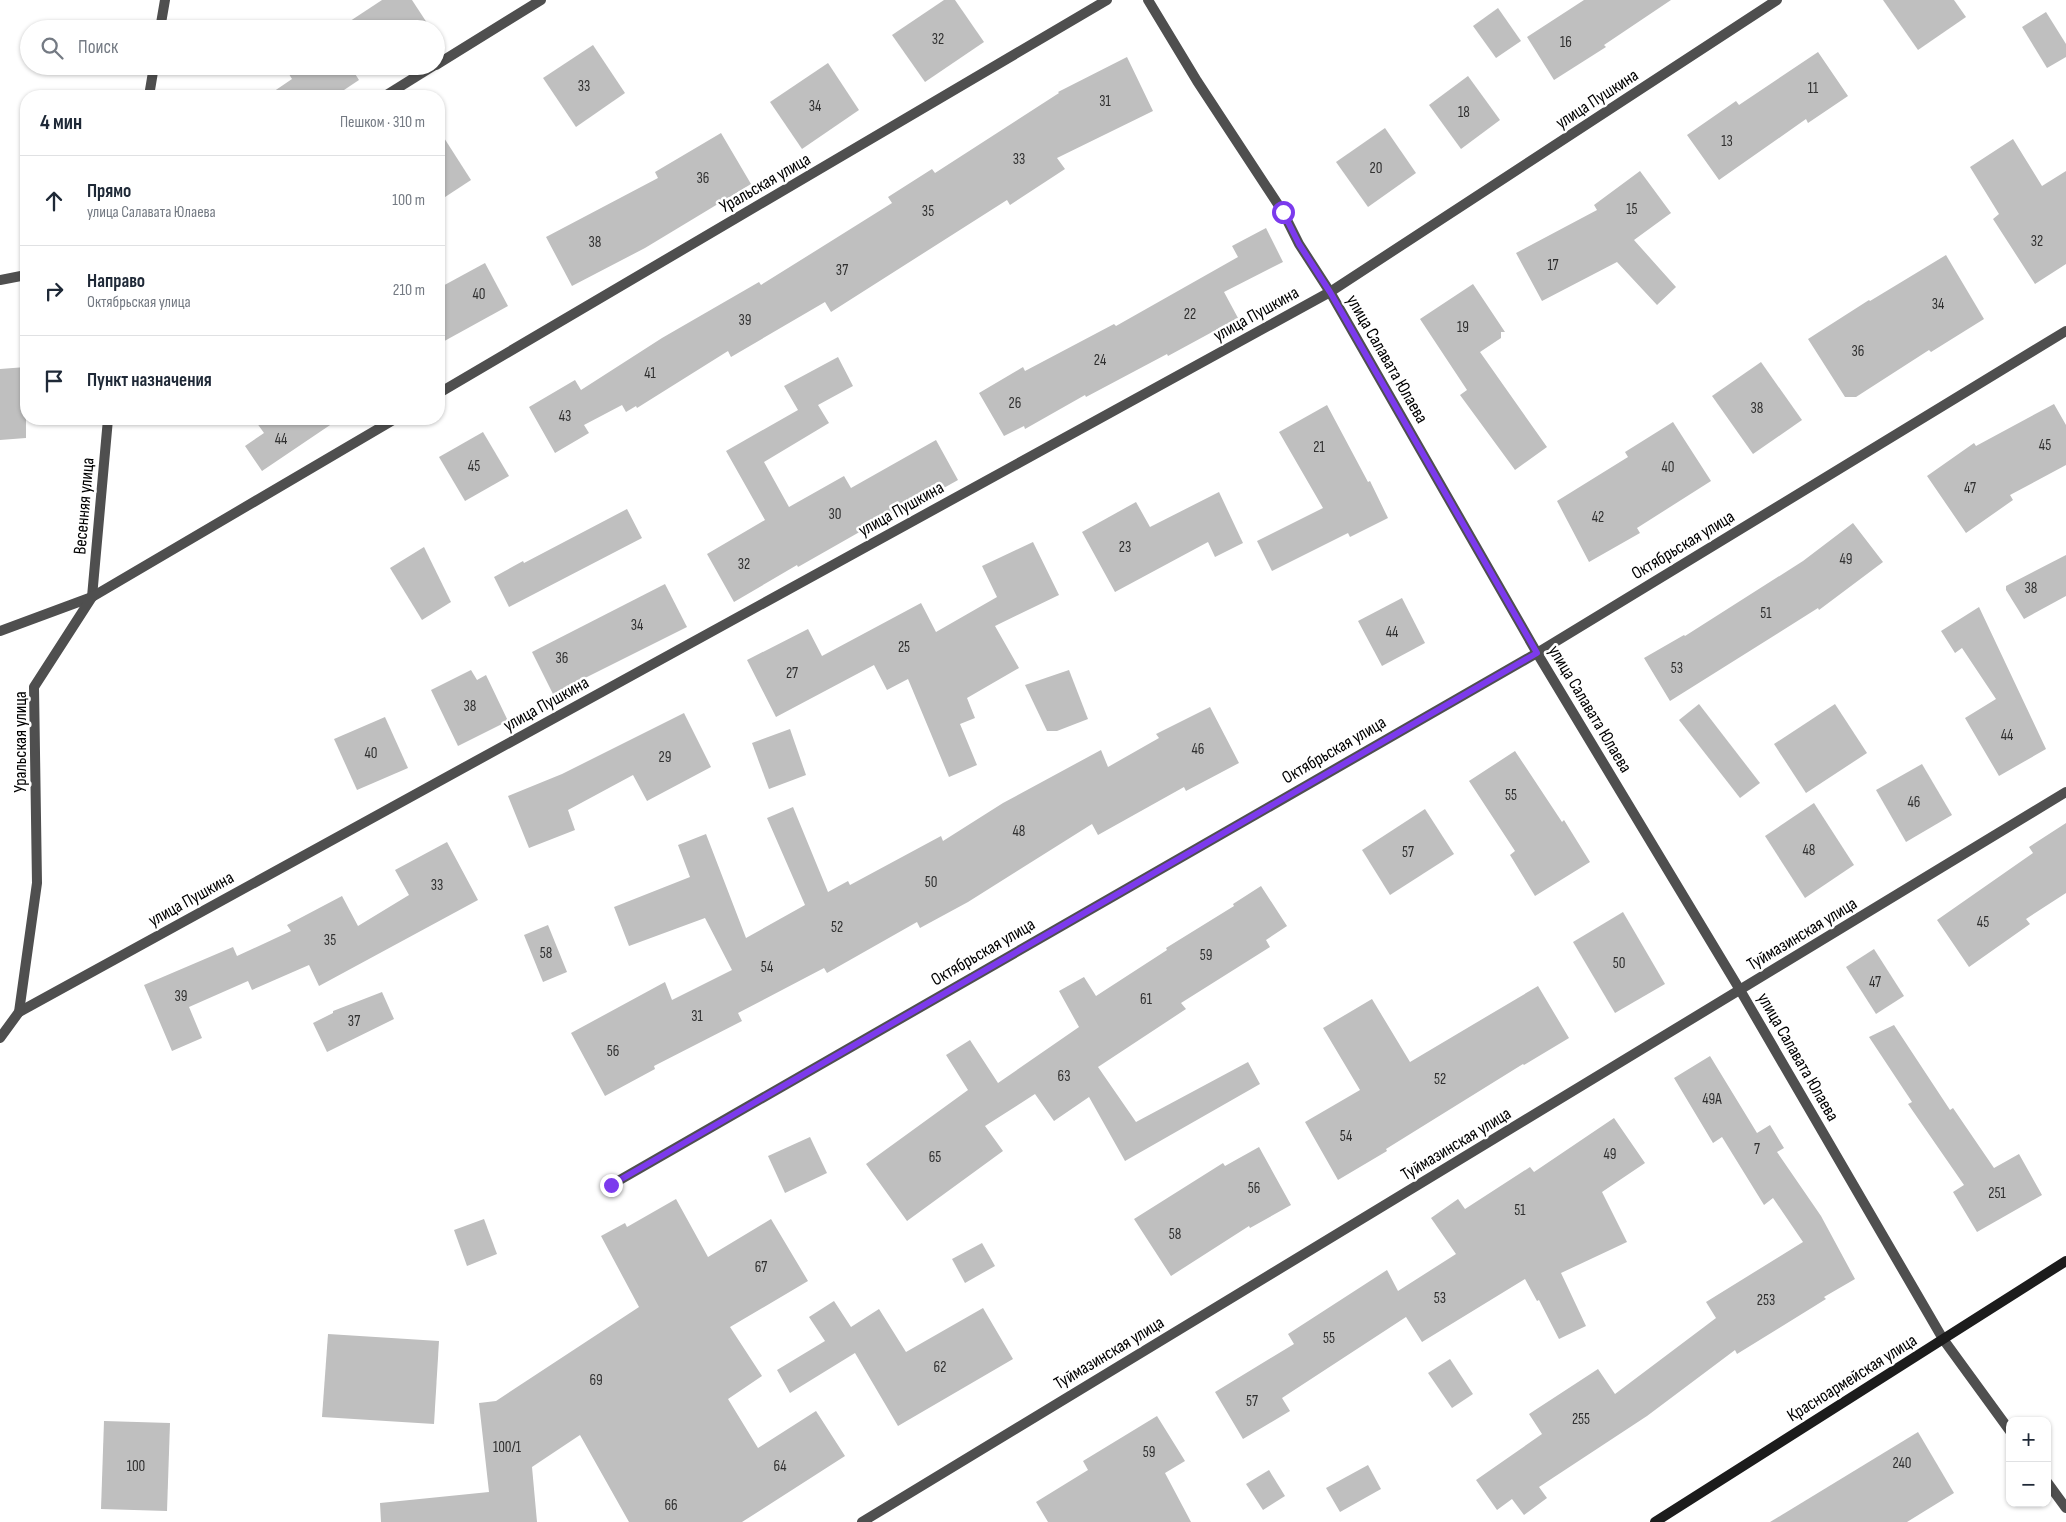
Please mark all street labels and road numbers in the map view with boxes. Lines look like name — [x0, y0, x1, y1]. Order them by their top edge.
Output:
street label: улица Пушкина — [1552, 64, 1642, 134]
street label: Уральская улица — [716, 149, 814, 217]
street label: улица Пушкина — [1210, 282, 1302, 346]
street label: улица Салавата Юлаева — [1342, 291, 1432, 427]
street label: Весенняя улица — [69, 457, 99, 555]
street label: улица Пушкина — [855, 477, 947, 541]
street label: Октябрьская улица — [1628, 506, 1738, 584]
street label: улица Салавата Юлаева — [1544, 642, 1636, 777]
street label: улица Пушкина — [500, 672, 592, 736]
street label: Уральская улица — [10, 691, 31, 793]
street label: Октябрьская улица — [1278, 712, 1390, 788]
street label: улица Пушкина — [145, 867, 237, 931]
street label: Туймазинская улица — [1743, 893, 1861, 975]
street label: Октябрьская улица — [927, 914, 1039, 990]
street label: улица Салавата Юлаева — [1753, 989, 1843, 1125]
street label: Туймазинская улица — [1397, 1103, 1515, 1185]
street label: Туймазинская улица — [1050, 1312, 1168, 1394]
street label: Красноармейская улица — [1783, 1330, 1921, 1426]

